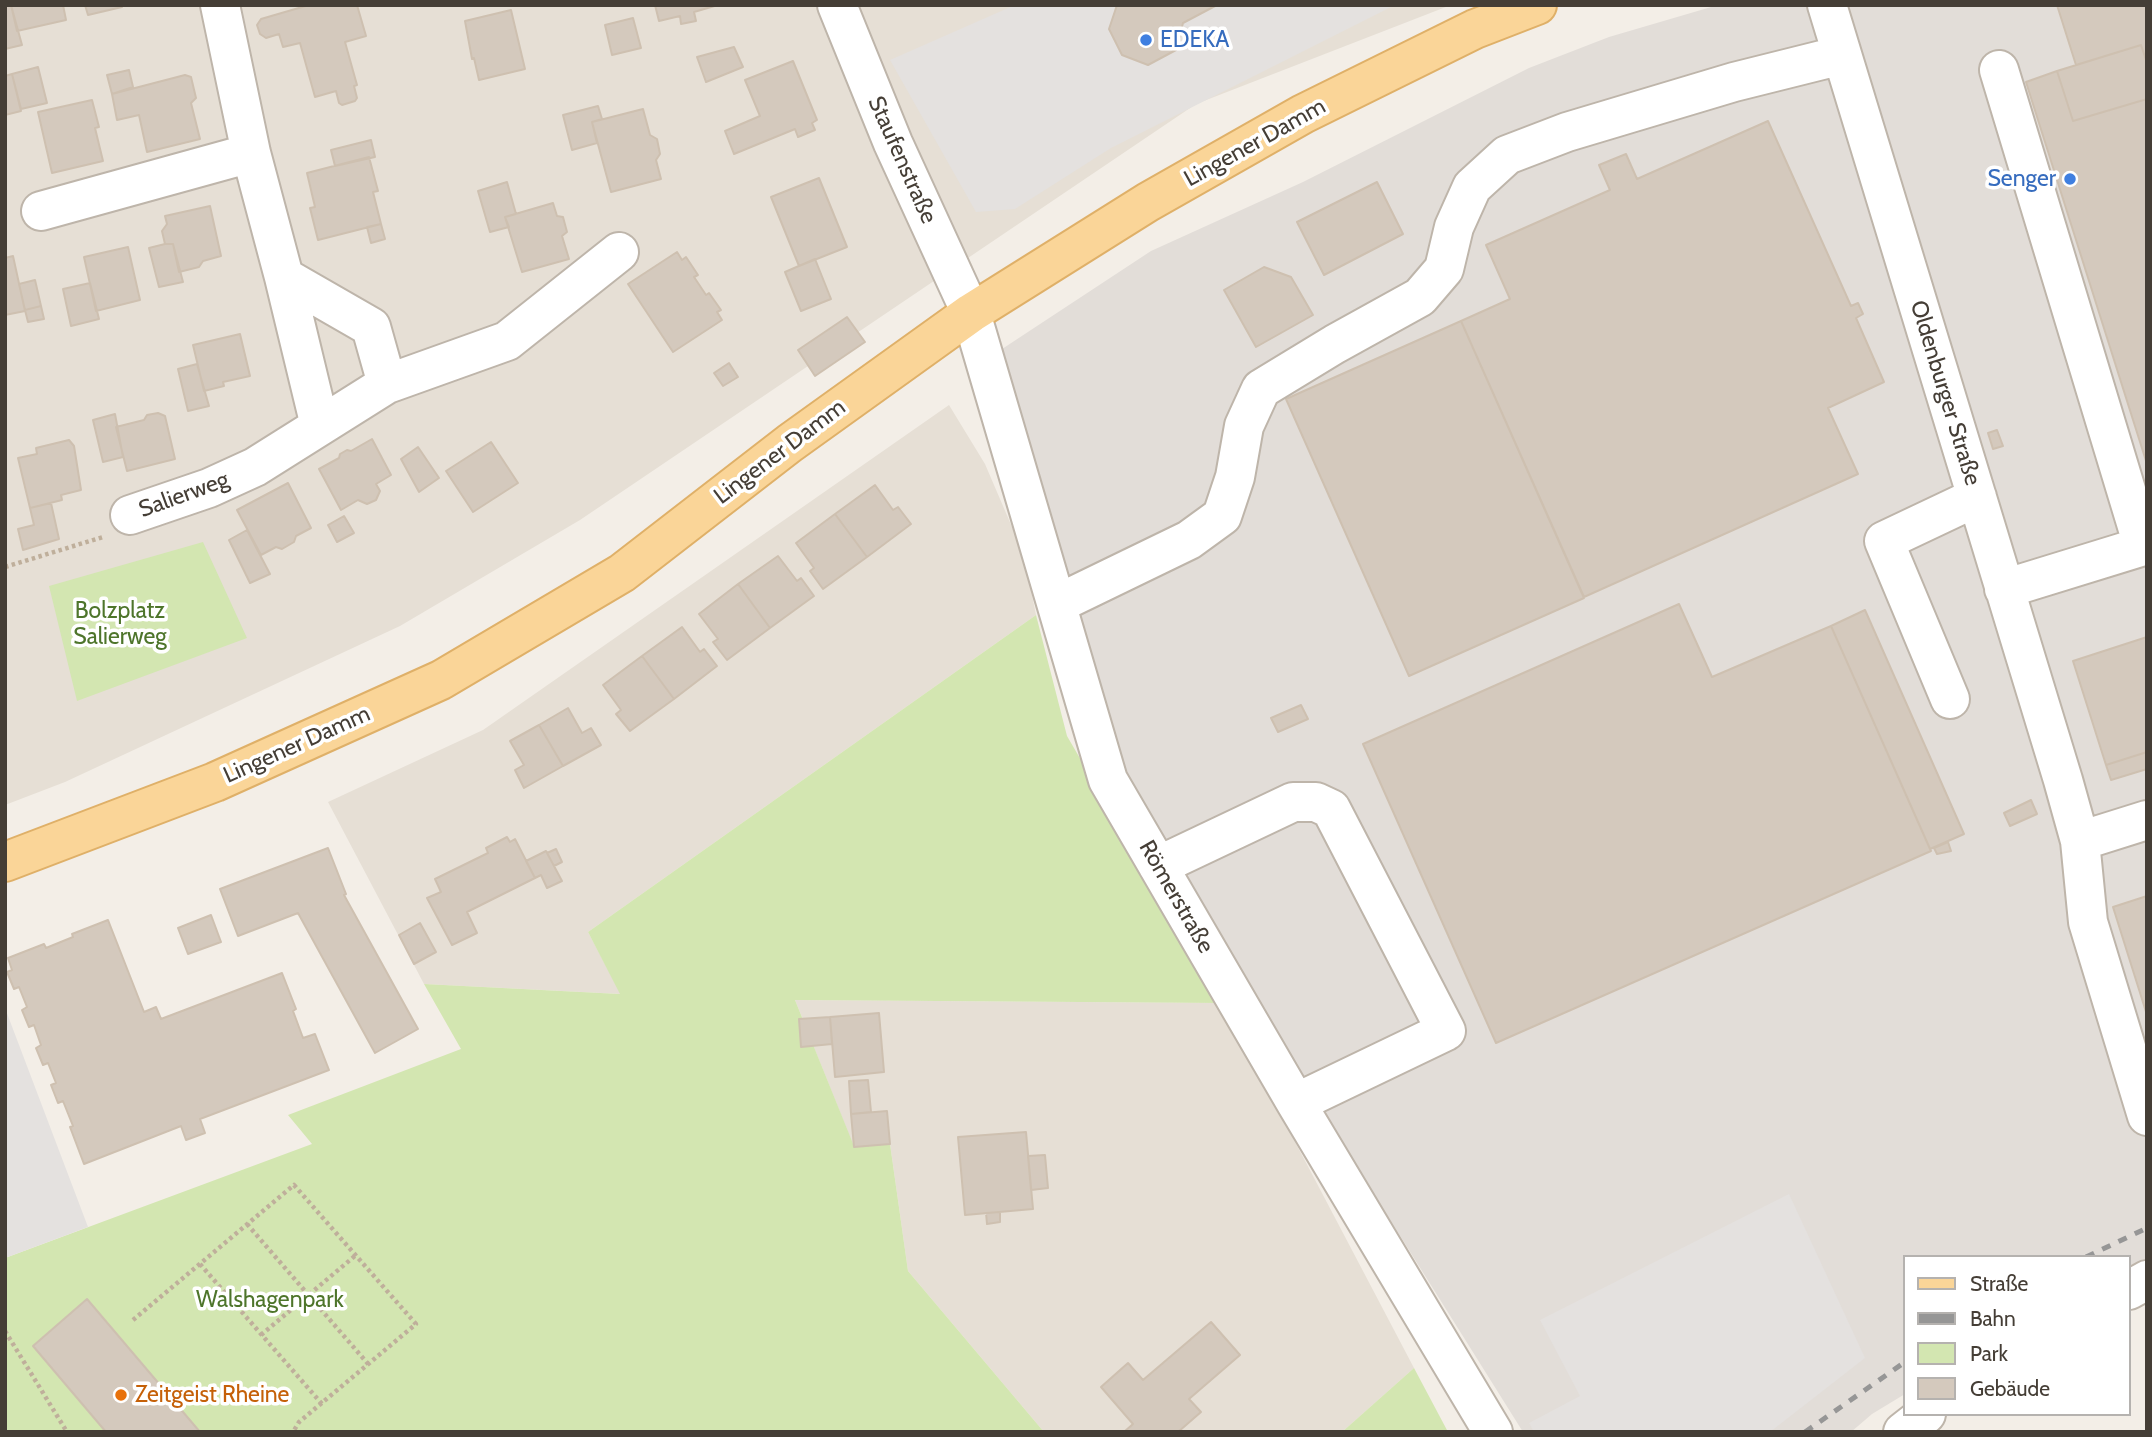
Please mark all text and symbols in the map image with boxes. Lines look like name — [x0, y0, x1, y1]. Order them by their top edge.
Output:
place label: EDEKA — [1160, 26, 1229, 54]
marker: EDEKA — [1138, 32, 1154, 48]
street label: Staufenstraße — [862, 92, 942, 228]
street label: Lingener Damm — [1179, 93, 1331, 193]
place label: Senger — [1987, 165, 2056, 193]
marker: Senger — [2062, 171, 2078, 187]
street label: Oldenburger Straße — [1904, 297, 1986, 489]
street label: Lingener Damm — [709, 394, 851, 510]
street label: Salierweg — [135, 466, 233, 524]
park label: Bolzplatz Salierweg — [73, 597, 167, 651]
street label: Lingener Damm — [219, 700, 375, 790]
street label: Römerstraße — [1133, 836, 1219, 958]
legend — [1904, 1255, 2131, 1416]
text: Straße — [1970, 1271, 2028, 1296]
park label: Walshagenpark — [196, 1286, 344, 1314]
text: Bahn — [1970, 1306, 2016, 1331]
text: Park — [1970, 1341, 2008, 1366]
text: Gebäude — [1970, 1376, 2050, 1401]
place label: Zeitgeist Rheine — [135, 1381, 289, 1409]
marker: Zeitgeist Rheine — [113, 1387, 129, 1403]

